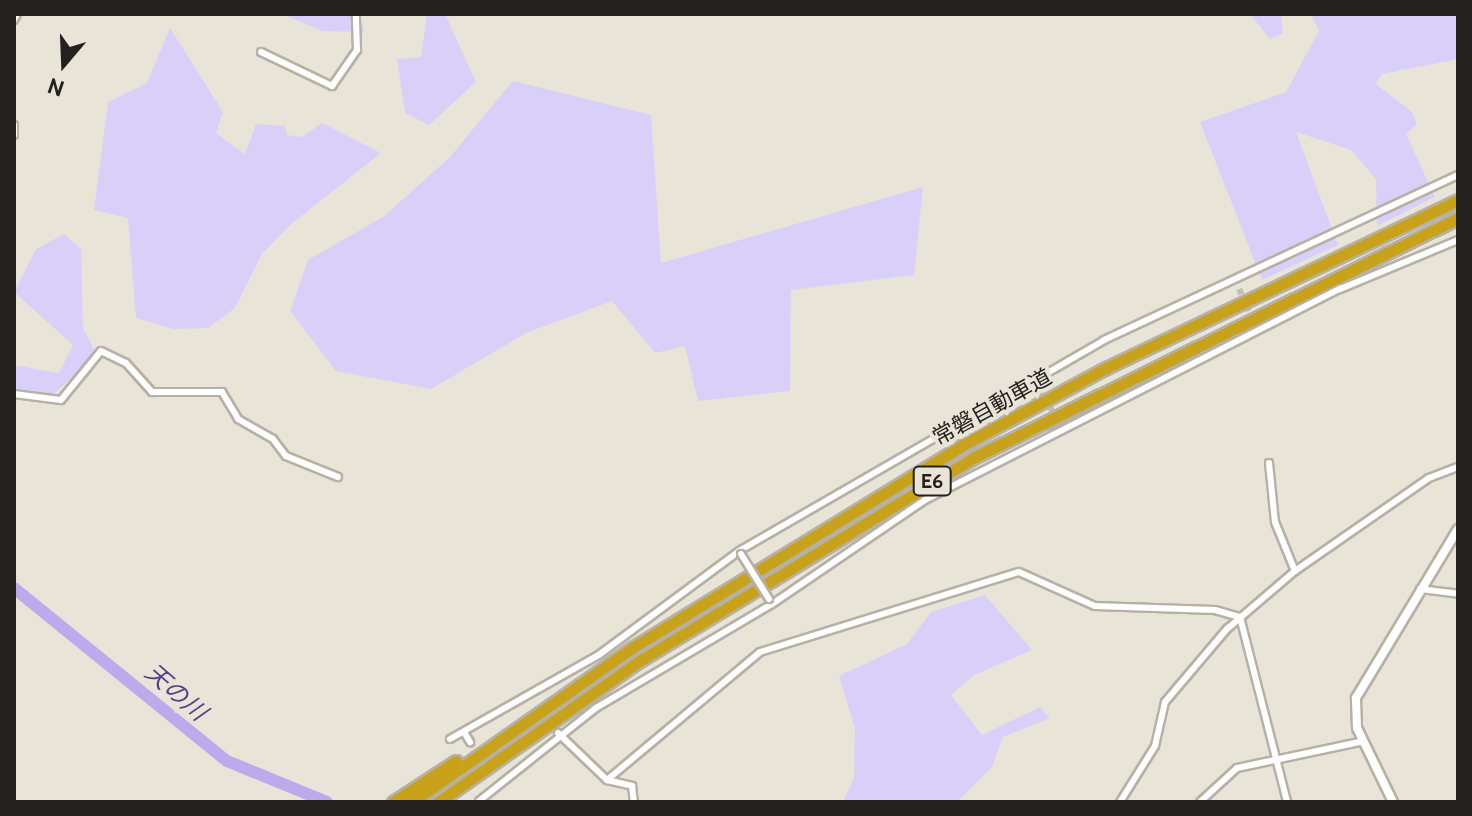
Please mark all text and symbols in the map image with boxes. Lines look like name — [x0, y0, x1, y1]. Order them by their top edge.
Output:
north arrow — [24, 24, 104, 104]
text: N — [44, 72, 68, 102]
street label: 常磐自動車道 — [928, 363, 1056, 451]
road number: E6 — [912, 465, 952, 497]
water label: 天の川 — [139, 658, 213, 726]

